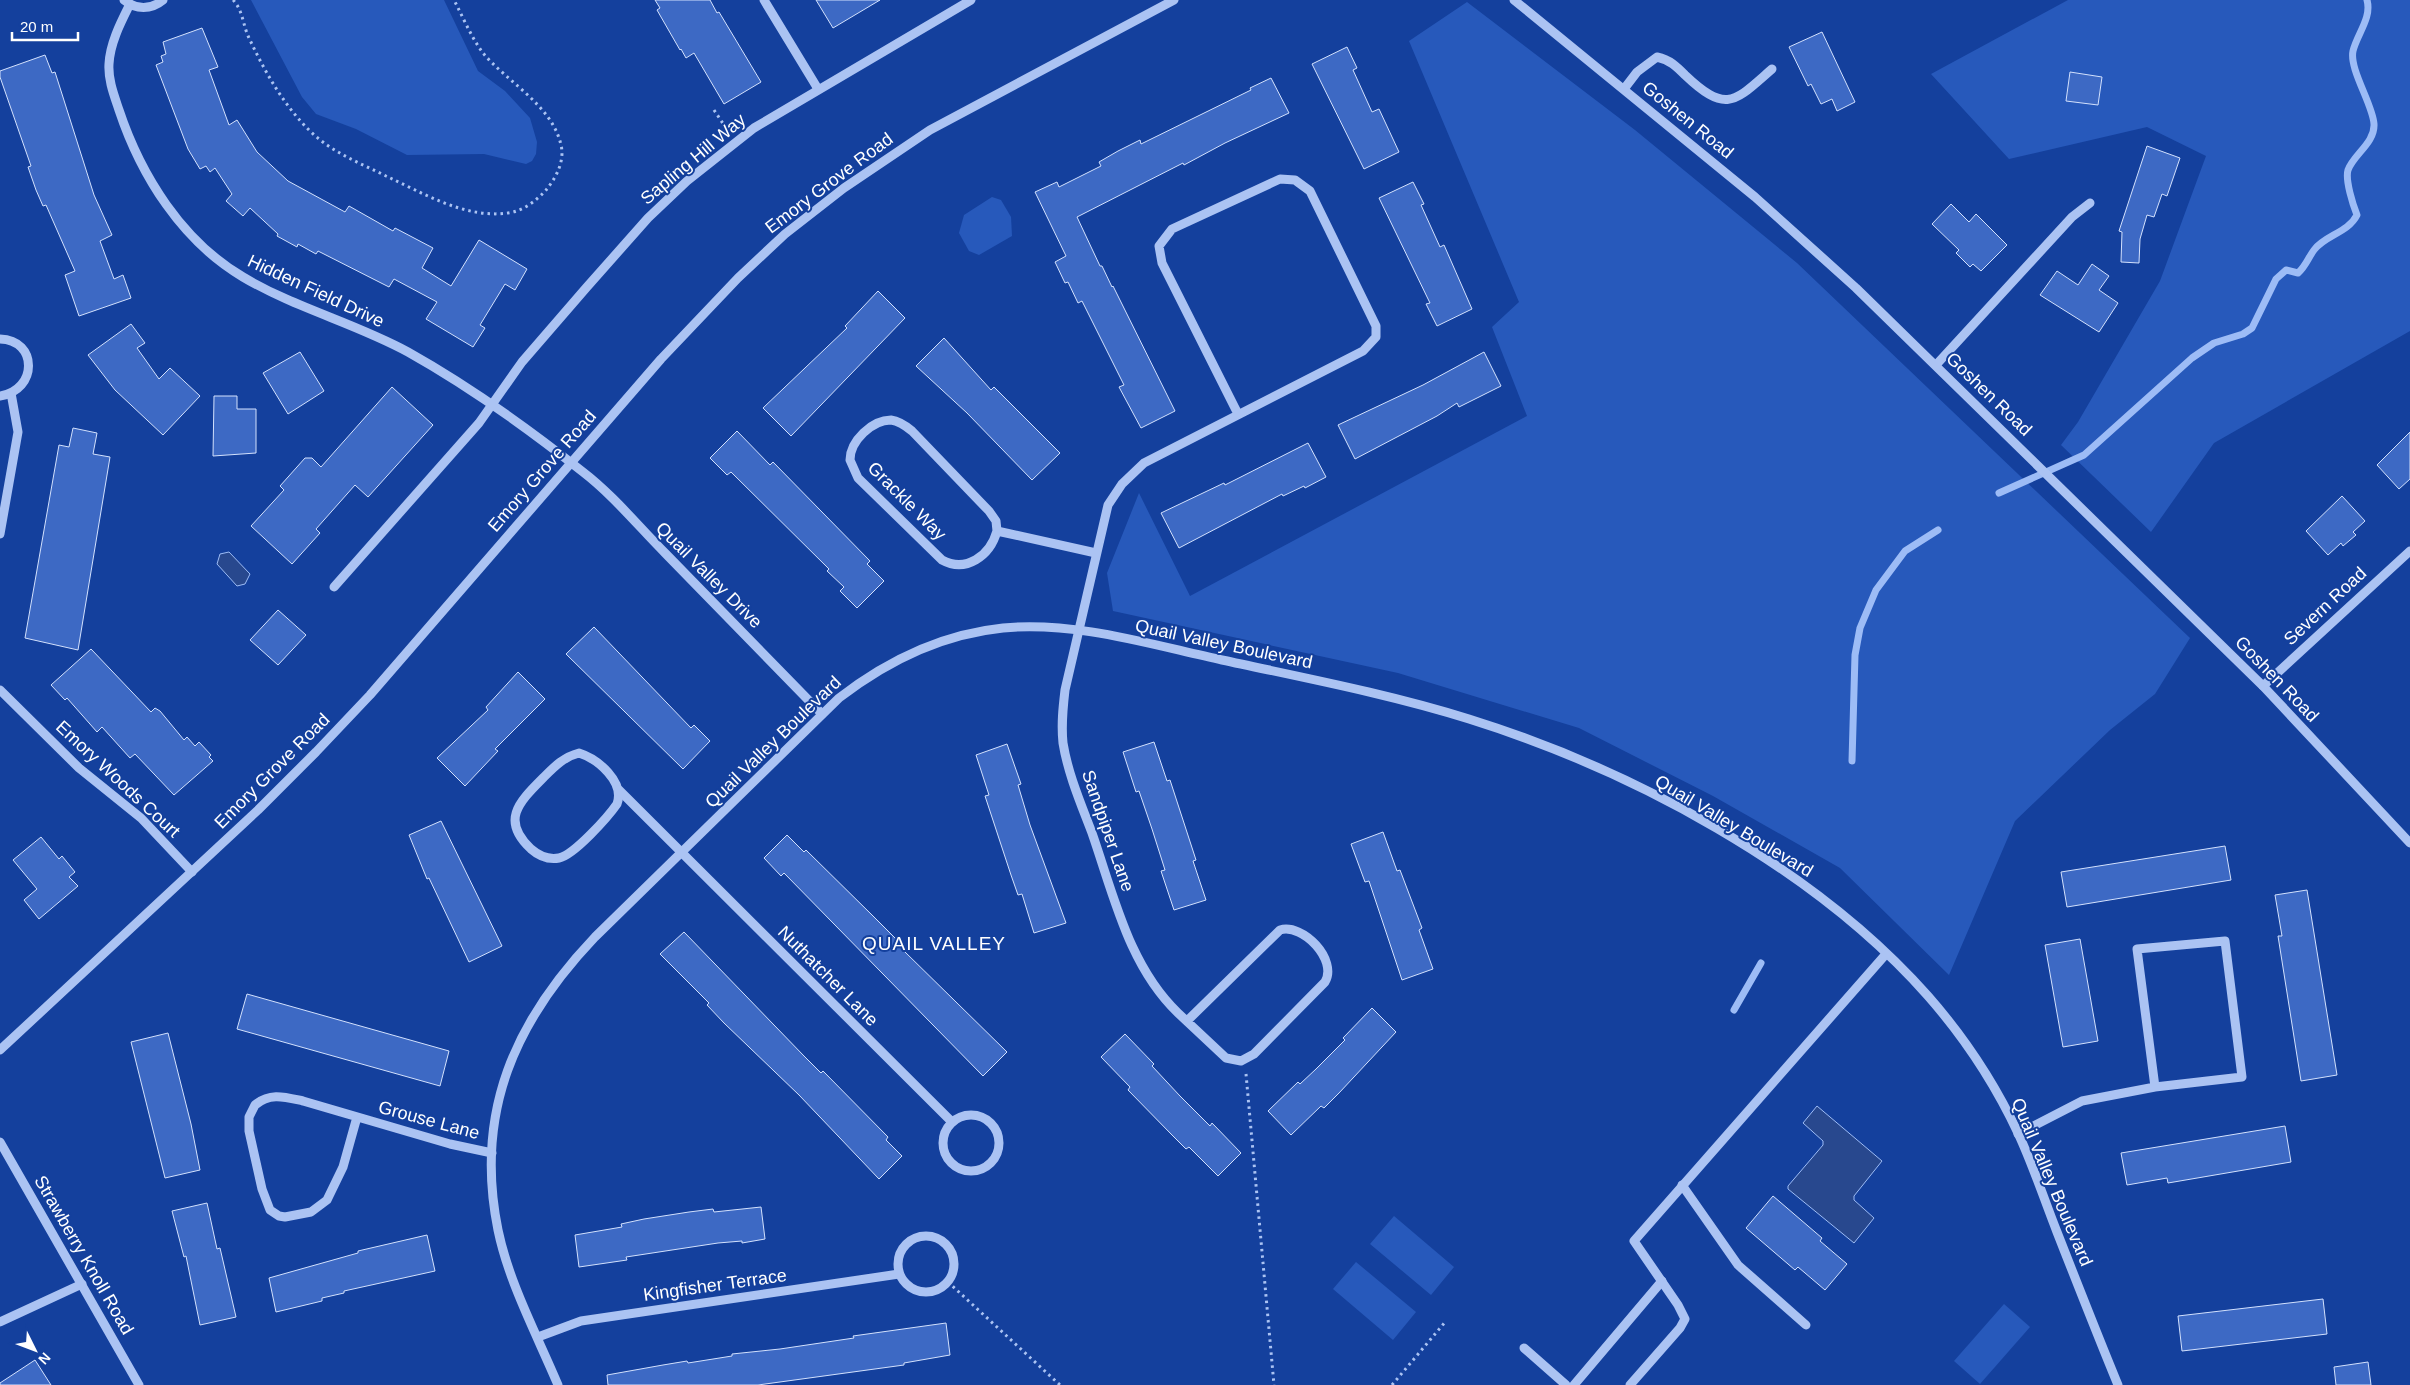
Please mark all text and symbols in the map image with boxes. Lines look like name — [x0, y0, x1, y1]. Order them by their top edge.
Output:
scale bar — [12, 10, 79, 42]
text: 20 m — [20, 18, 53, 35]
street label: Goshen Road — [1639, 77, 1737, 163]
street label: Sapling Hill Way — [637, 109, 749, 209]
street label: Emory Grove Road — [761, 129, 897, 237]
street label: Hidden Field Drive — [245, 251, 387, 331]
street label: Goshen Road — [1942, 348, 2036, 440]
street label: Emory Grove Road — [484, 406, 600, 536]
street label: Grackle Way — [864, 458, 950, 544]
street label: Quail Valley Drive — [652, 518, 766, 632]
street label: Severn Road — [2280, 563, 2370, 649]
street label: Quail Valley Boulevard — [1134, 615, 1314, 673]
street label: Goshen Road — [2231, 632, 2323, 726]
street label: Quail Valley Boulevard — [701, 672, 845, 812]
street label: Emory Grove Road — [210, 709, 334, 833]
street label: Emory Woods Court — [52, 717, 184, 841]
street label: Sandpiper Lane — [1078, 768, 1138, 894]
street label: Quail Valley Boulevard — [1651, 771, 1817, 881]
street label: Nuthatcher Lane — [774, 922, 882, 1030]
district label: QUAIL VALLEY — [862, 933, 1006, 954]
street label: Quail Valley Boulevard — [2007, 1095, 2097, 1269]
street label: Grouse Lane — [376, 1097, 482, 1143]
street label: Strawberry Knoll Road — [30, 1172, 138, 1338]
street label: Kingfisher Terrace — [642, 1265, 788, 1305]
north arrow — [10, 1325, 60, 1375]
text: N — [35, 1350, 54, 1368]

